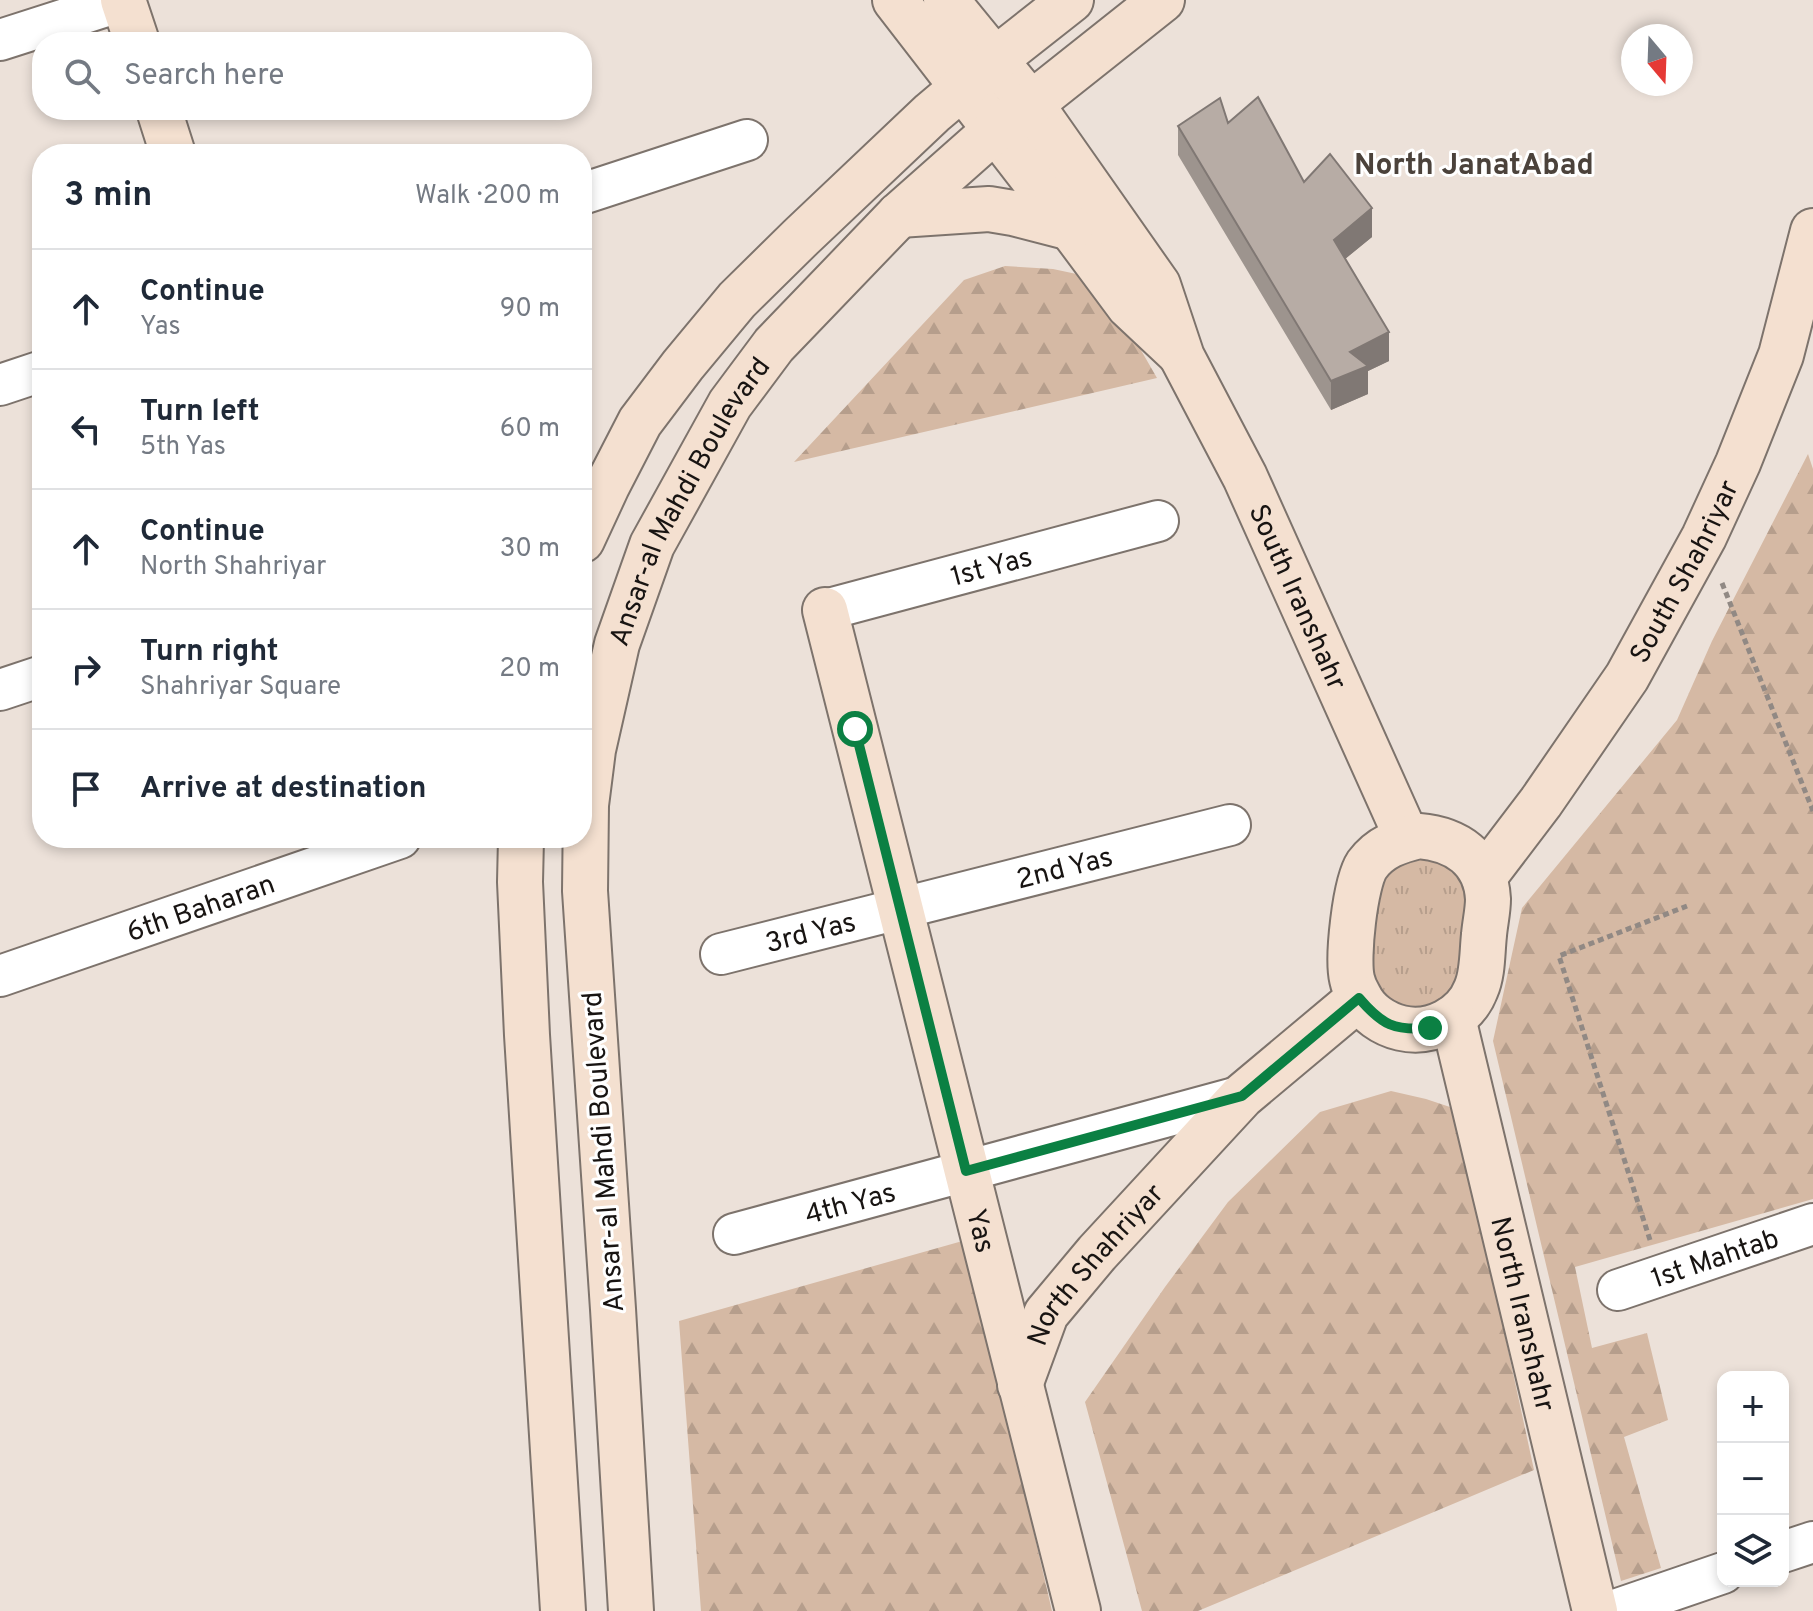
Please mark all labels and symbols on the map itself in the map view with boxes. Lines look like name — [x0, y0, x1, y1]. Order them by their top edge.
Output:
north arrow — [1621, 24, 1693, 96]
district label: North JanatAbad — [1354, 148, 1594, 185]
street label: Ansar-al Mahdi Boulevard — [603, 351, 780, 651]
street label: South Shahriyar — [1623, 475, 1749, 670]
street label: South Iranshahr — [1239, 499, 1353, 697]
street label: 1st Yas — [947, 540, 1037, 597]
route start — [837, 711, 873, 747]
street label: 2nd Yas — [1013, 840, 1117, 899]
street label: 6th Baharan — [122, 867, 280, 952]
street label: 3rd Yas — [762, 906, 860, 963]
street label: Ansar-al Mahdi Boulevard — [576, 990, 634, 1313]
route end — [1412, 1010, 1448, 1046]
street label: 4th Yas — [801, 1176, 900, 1235]
street label: North Shahriyar — [1021, 1177, 1173, 1351]
street label: Yas — [956, 1206, 1002, 1257]
street label: North Iranshahr — [1480, 1213, 1562, 1415]
street label: 1st Mahtab — [1647, 1222, 1784, 1298]

